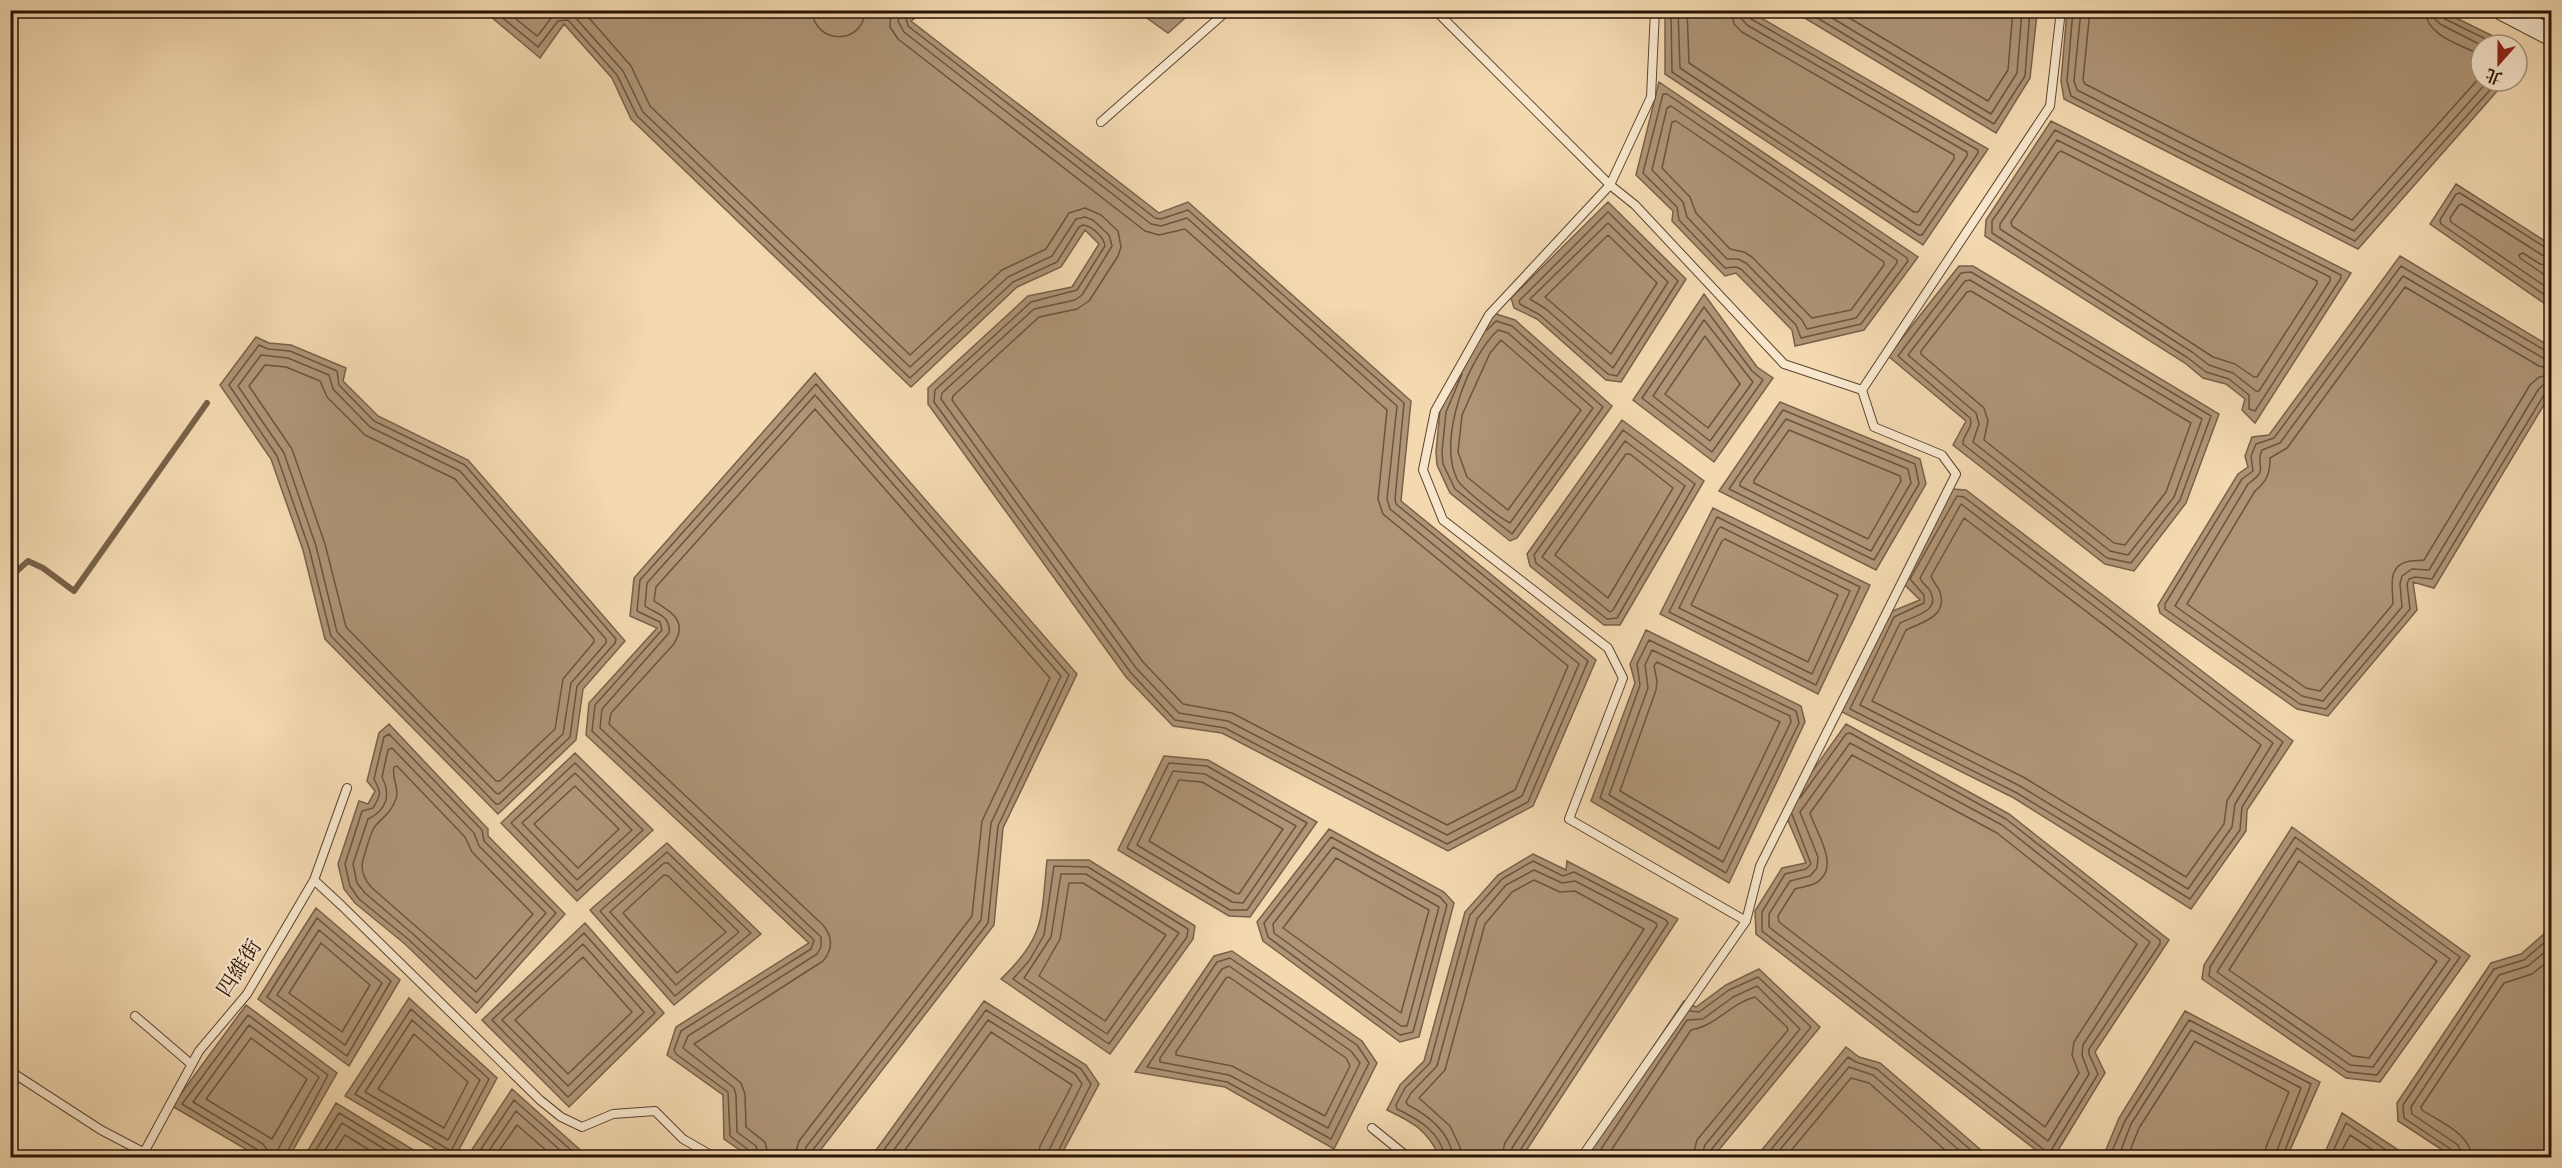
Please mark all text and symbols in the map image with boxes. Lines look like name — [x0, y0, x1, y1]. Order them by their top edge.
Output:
north arrow — [2469, 33, 2529, 93]
text: 北 — [2483, 61, 2506, 88]
street label: 四維街 — [211, 935, 270, 1004]

